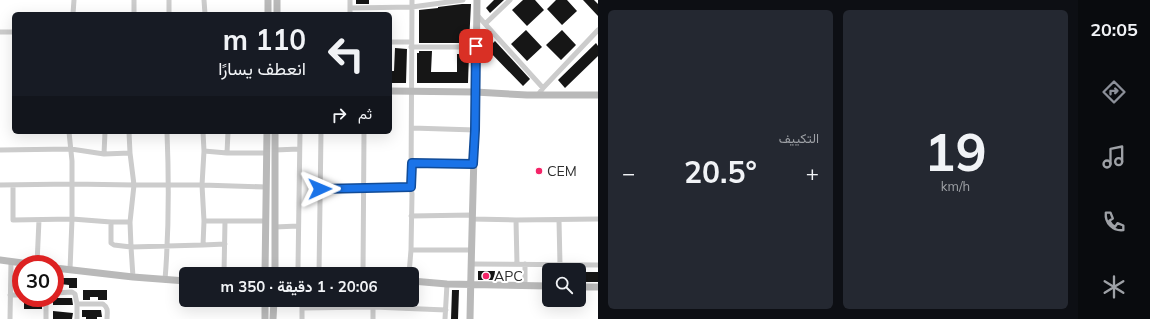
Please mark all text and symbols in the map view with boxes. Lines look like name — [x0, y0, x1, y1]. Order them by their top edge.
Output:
text: 20:05 — [1090, 18, 1138, 41]
text: 110 m — [223, 22, 306, 57]
icon: left — [320, 28, 372, 80]
pin — [459, 29, 493, 63]
icon: arrive — [465, 35, 487, 57]
text: انعطف يسارًا — [218, 57, 306, 80]
icon: directions — [1100, 78, 1128, 106]
icon: right — [328, 104, 350, 126]
text: ثم — [358, 104, 372, 123]
text: 19 — [924, 119, 987, 184]
text: التكييف — [779, 130, 819, 146]
icon: music — [1100, 143, 1128, 171]
text: 20.5° — [684, 153, 757, 191]
text: − — [622, 159, 635, 187]
text: + — [806, 159, 819, 187]
place label: CEM — [547, 162, 577, 180]
marker: CEM — [534, 166, 544, 176]
position arrow — [299, 168, 341, 210]
text: km/h — [941, 178, 970, 194]
icon: phone — [1100, 208, 1128, 236]
speed limit sign: 30 — [12, 255, 64, 307]
map controls — [542, 263, 586, 307]
button: search — [542, 263, 586, 307]
place label: APC — [494, 267, 523, 285]
marker: APC — [481, 271, 491, 281]
icon: climate — [1100, 273, 1128, 301]
text: 20:06 · 1 دقيقة · 350 m — [221, 277, 377, 296]

